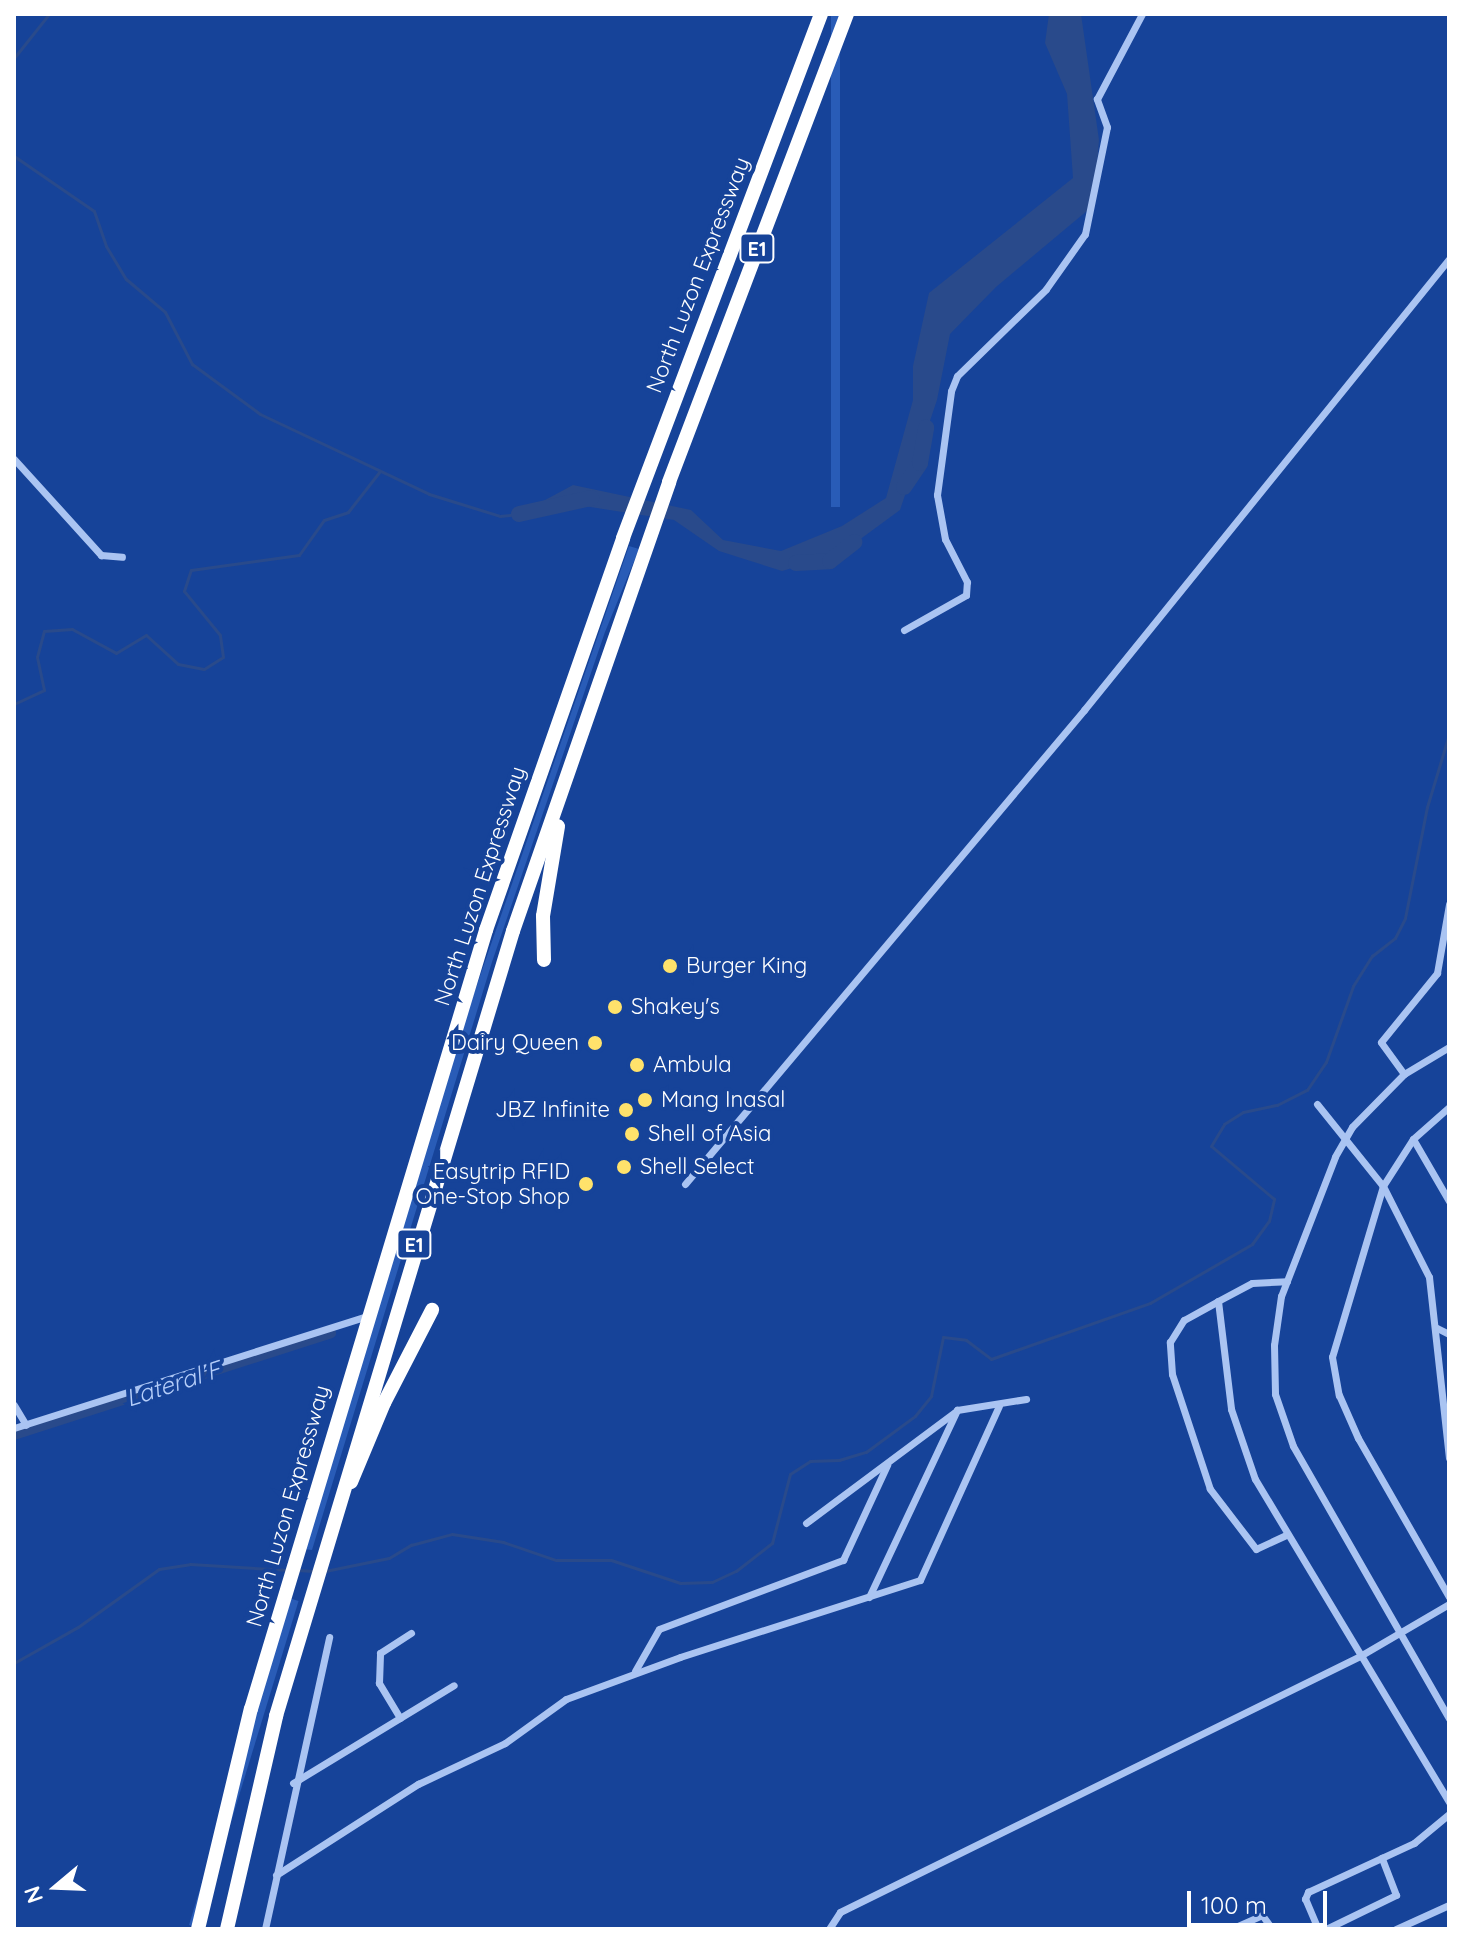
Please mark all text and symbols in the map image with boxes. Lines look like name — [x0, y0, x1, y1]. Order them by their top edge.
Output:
street label: North Luzon Expressway — [641, 153, 755, 397]
road number: E1 — [739, 232, 775, 264]
street label: North Luzon Expressway — [429, 763, 531, 1009]
place label: Burger King — [686, 953, 807, 979]
marker: Burger King — [661, 957, 679, 975]
place label: Shakey's — [631, 994, 720, 1020]
marker: Shakey's — [606, 998, 624, 1016]
place label: Dairy Queen — [451, 1030, 579, 1056]
marker: Dairy Queen — [586, 1034, 604, 1052]
place label: Ambula — [653, 1052, 732, 1078]
marker: Ambula — [628, 1056, 646, 1074]
place label: Mang Inasal — [661, 1087, 785, 1113]
marker: Mang Inasal — [636, 1091, 654, 1109]
place label: JBZ Infinite — [495, 1097, 610, 1123]
marker: JBZ Infinite — [617, 1101, 635, 1119]
place label: Shell of Asia — [648, 1121, 771, 1147]
marker: Shell of Asia — [623, 1125, 641, 1143]
place label: Shell Select — [640, 1154, 754, 1180]
place label: Easytrip RFID One-Stop Shop — [416, 1158, 570, 1210]
marker: Shell Select — [615, 1158, 633, 1176]
marker: Easytrip RFID One-Stop Shop — [577, 1175, 595, 1193]
road number: E1 — [396, 1228, 432, 1260]
water label: Lateral F — [122, 1355, 224, 1413]
street label: North Luzon Expressway — [241, 1382, 335, 1630]
north arrow — [16, 1847, 96, 1927]
scale bar — [1191, 1875, 1331, 1925]
text: N — [17, 1883, 49, 1907]
text: 100 m — [1201, 1890, 1267, 1920]

